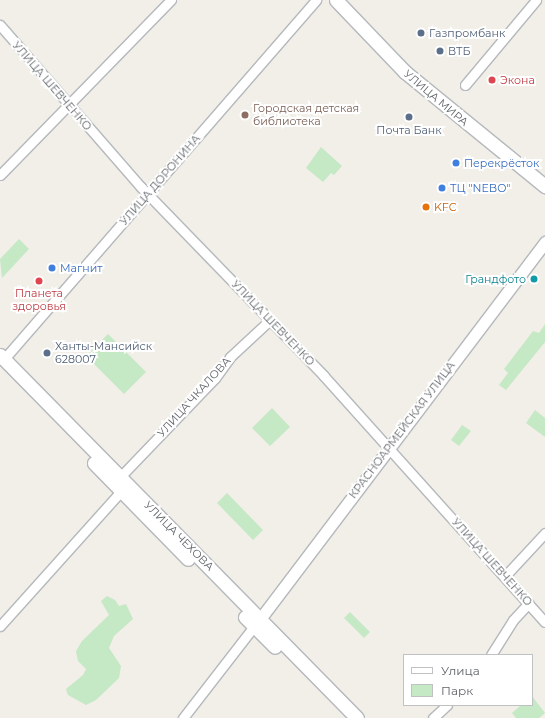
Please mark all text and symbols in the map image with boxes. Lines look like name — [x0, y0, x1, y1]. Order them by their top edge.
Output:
place label: Газпромбанк — [429, 26, 505, 40]
marker: Газпромбанк — [416, 28, 426, 38]
street label: УЛИЦА ШЕВЧЕНКО — [10, 39, 94, 133]
place label: ВТБ — [448, 44, 471, 58]
marker: ВТБ — [435, 46, 445, 56]
street label: УЛИЦА МИРА — [401, 67, 471, 129]
place label: Экона — [500, 73, 535, 87]
marker: Экона — [487, 75, 497, 85]
place label: Городская детская библиотека — [253, 102, 359, 128]
marker: Городская детская библиотека — [240, 110, 250, 120]
marker: Почта Банк — [404, 112, 414, 122]
place label: Почта Банк — [376, 123, 442, 137]
street label: УЛИЦА ДОРОНИНА — [117, 132, 203, 228]
place label: Перекрёсток — [464, 156, 539, 170]
marker: Перекрёсток — [451, 158, 461, 168]
place label: ТЦ "NEBO" — [450, 181, 510, 195]
marker: ТЦ "NEBO" — [437, 183, 447, 193]
place label: KFC — [434, 200, 456, 214]
marker: KFC — [421, 202, 431, 212]
place label: Магнит — [60, 261, 102, 275]
marker: Магнит — [47, 263, 57, 273]
place label: Грандфото — [465, 272, 526, 286]
marker: Грандфото — [529, 274, 539, 284]
marker: Планета здоровья — [34, 276, 44, 286]
street label: УЛИЦА ШЕВЧЕНКО — [229, 278, 317, 368]
place label: Планета здоровья — [12, 287, 66, 313]
place label: Ханты-Мансийск 628007 — [55, 340, 152, 366]
marker: Ханты-Мансийск 628007 — [42, 348, 52, 358]
street label: УЛИЦА ЧКАЛОВА — [155, 354, 233, 440]
street label: КРАСНОАРМЕЙСКАЯ УЛИЦА — [346, 359, 458, 501]
street label: УЛИЦА ЧЕХОВА — [142, 499, 216, 573]
street label: УЛИЦА ШЕВЧЕНКО — [449, 515, 535, 609]
legend — [403, 654, 533, 706]
text: Улица — [441, 663, 480, 678]
text: Парк — [441, 683, 473, 698]

